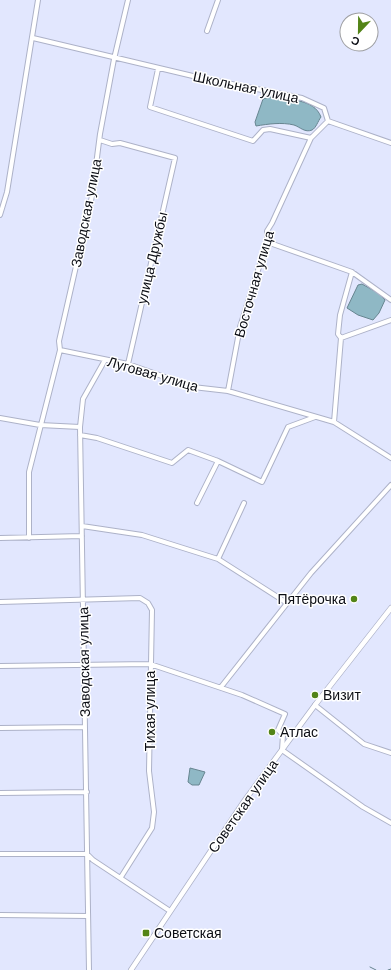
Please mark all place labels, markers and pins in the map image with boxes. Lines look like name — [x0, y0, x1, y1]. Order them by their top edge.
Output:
place label: Пятёрочка — [277, 591, 346, 607]
marker: Пятёрочка — [349, 594, 359, 604]
place label: Визит — [323, 687, 361, 703]
marker: Визит — [310, 690, 320, 700]
place label: Атлас — [280, 724, 318, 740]
marker: Атлас — [267, 727, 277, 737]
place label: Советская — [154, 925, 222, 941]
marker: Советская — [141, 928, 151, 938]

